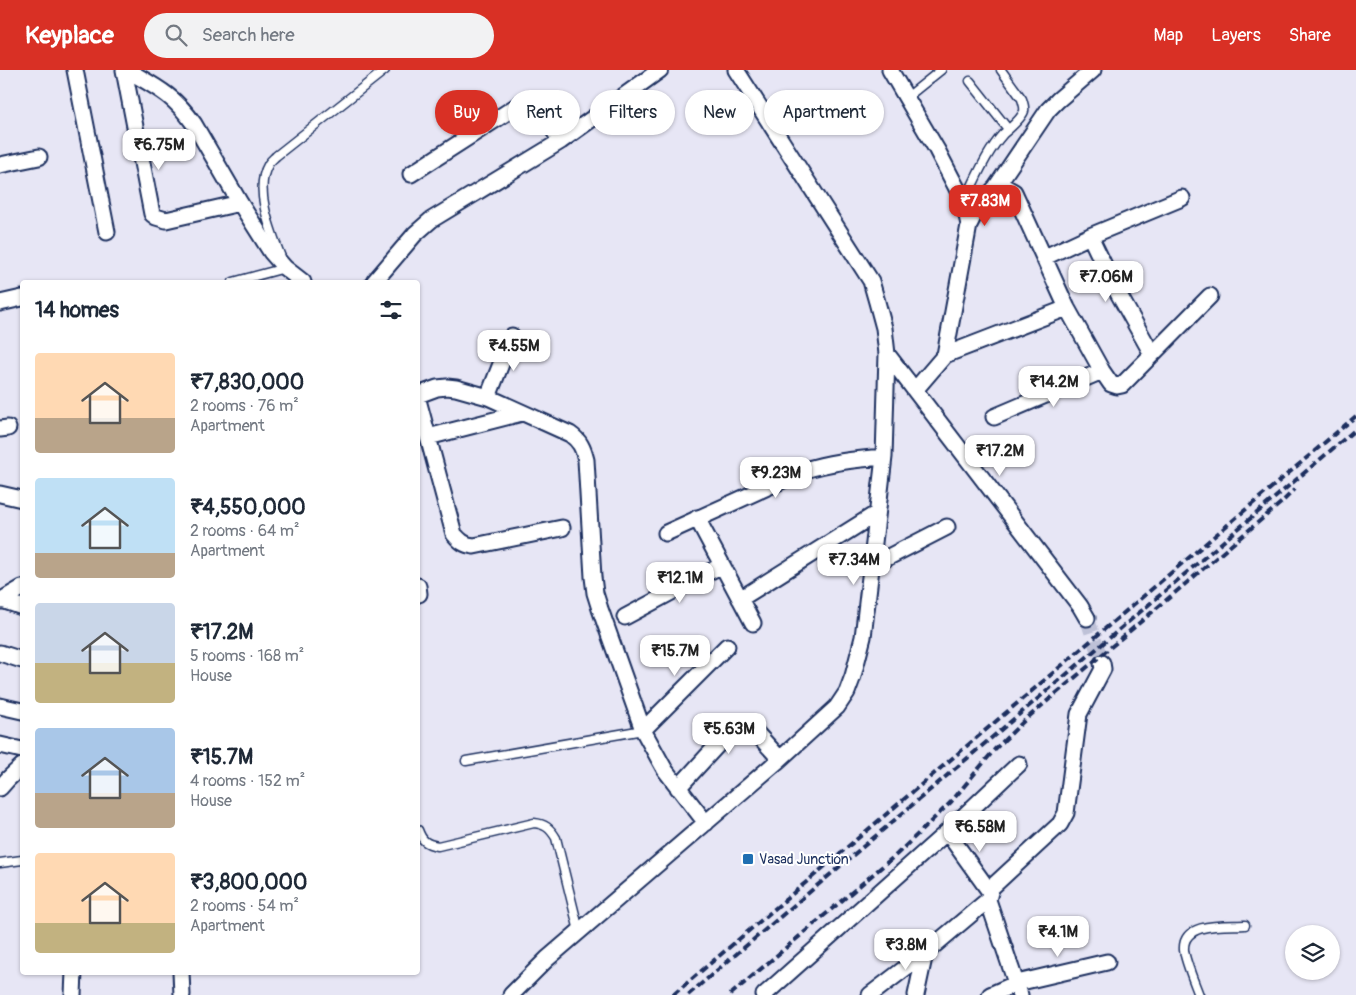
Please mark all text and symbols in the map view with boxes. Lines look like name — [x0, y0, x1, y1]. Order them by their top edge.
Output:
search box — [144, 13, 494, 58]
text: Keyplace — [25, 21, 114, 50]
icon: search — [162, 21, 190, 49]
text: Search here — [202, 23, 295, 47]
text: Map — [1154, 24, 1183, 47]
text: Layers — [1211, 24, 1261, 47]
text: Share — [1289, 24, 1331, 47]
chip: Buy — [435, 90, 498, 135]
chip: Rent — [508, 90, 580, 135]
chip: Filters — [590, 90, 675, 135]
chip: New — [685, 90, 754, 135]
chip: Apartment — [764, 90, 884, 135]
pin: ₹6.75M — [118, 128, 200, 171]
text: ₹6.75M — [133, 135, 185, 155]
pin: ₹7.83M — [944, 184, 1026, 227]
text: ₹7.83M — [960, 191, 1010, 211]
pin: ₹7.06M — [1065, 260, 1147, 303]
text: ₹7.06M — [1079, 267, 1133, 287]
icon: filters — [377, 296, 405, 324]
text: 14 homes — [35, 297, 119, 324]
pin: ₹4.55M — [473, 330, 555, 372]
text: ₹4.55M — [488, 336, 540, 356]
pin: ₹14.2M — [1013, 366, 1095, 408]
text: ₹7,830,000 — [190, 369, 304, 396]
text: ₹14.2M — [1029, 372, 1079, 392]
icon: home — [75, 373, 135, 433]
text: 2 rooms · 76 m² — [190, 396, 299, 416]
text: Apartment — [190, 416, 265, 436]
pin: ₹17.2M — [959, 434, 1041, 477]
text: ₹17.2M — [976, 441, 1024, 461]
pin: ₹9.23M — [735, 456, 817, 499]
text: ₹9.23M — [751, 463, 801, 483]
text: ₹4,550,000 — [190, 494, 306, 521]
icon: home — [75, 498, 135, 558]
text: 2 rooms · 64 m² — [190, 521, 300, 541]
text: Apartment — [190, 541, 265, 561]
pin: ₹7.34M — [813, 544, 895, 586]
text: ₹7.34M — [828, 550, 880, 570]
pin: ₹12.1M — [639, 562, 721, 604]
text: ₹12.1M — [657, 568, 703, 588]
text: ₹17.2M — [190, 619, 253, 646]
icon: home — [75, 623, 135, 683]
pin: ₹15.7M — [634, 634, 716, 677]
text: ₹15.7M — [651, 641, 699, 661]
text: 5 rooms · 168 m² — [190, 646, 304, 666]
text: House — [190, 666, 232, 686]
pin: ₹5.63M — [688, 712, 770, 755]
text: ₹5.63M — [703, 719, 755, 739]
text: ₹15.7M — [190, 744, 253, 771]
icon: home — [75, 748, 135, 808]
text: 4 rooms · 152 m² — [190, 771, 305, 791]
text: House — [190, 791, 232, 811]
pin: ₹6.58M — [939, 810, 1021, 853]
text: ₹6.58M — [955, 817, 1005, 837]
place label: Vasad Junction — [759, 851, 849, 868]
marker: Vasad Junction — [741, 852, 755, 866]
text: ₹3,800,000 — [190, 869, 307, 896]
icon: home — [75, 873, 135, 933]
text: 2 rooms · 54 m² — [190, 896, 299, 916]
text: Apartment — [190, 916, 265, 936]
pin: ₹4.1M — [1023, 916, 1093, 958]
text: ₹4.1M — [1038, 922, 1078, 942]
map controls — [1285, 925, 1340, 980]
button: layers — [1285, 925, 1340, 980]
pin: ₹3.8M — [871, 928, 941, 971]
text: ₹3.8M — [885, 935, 927, 955]

